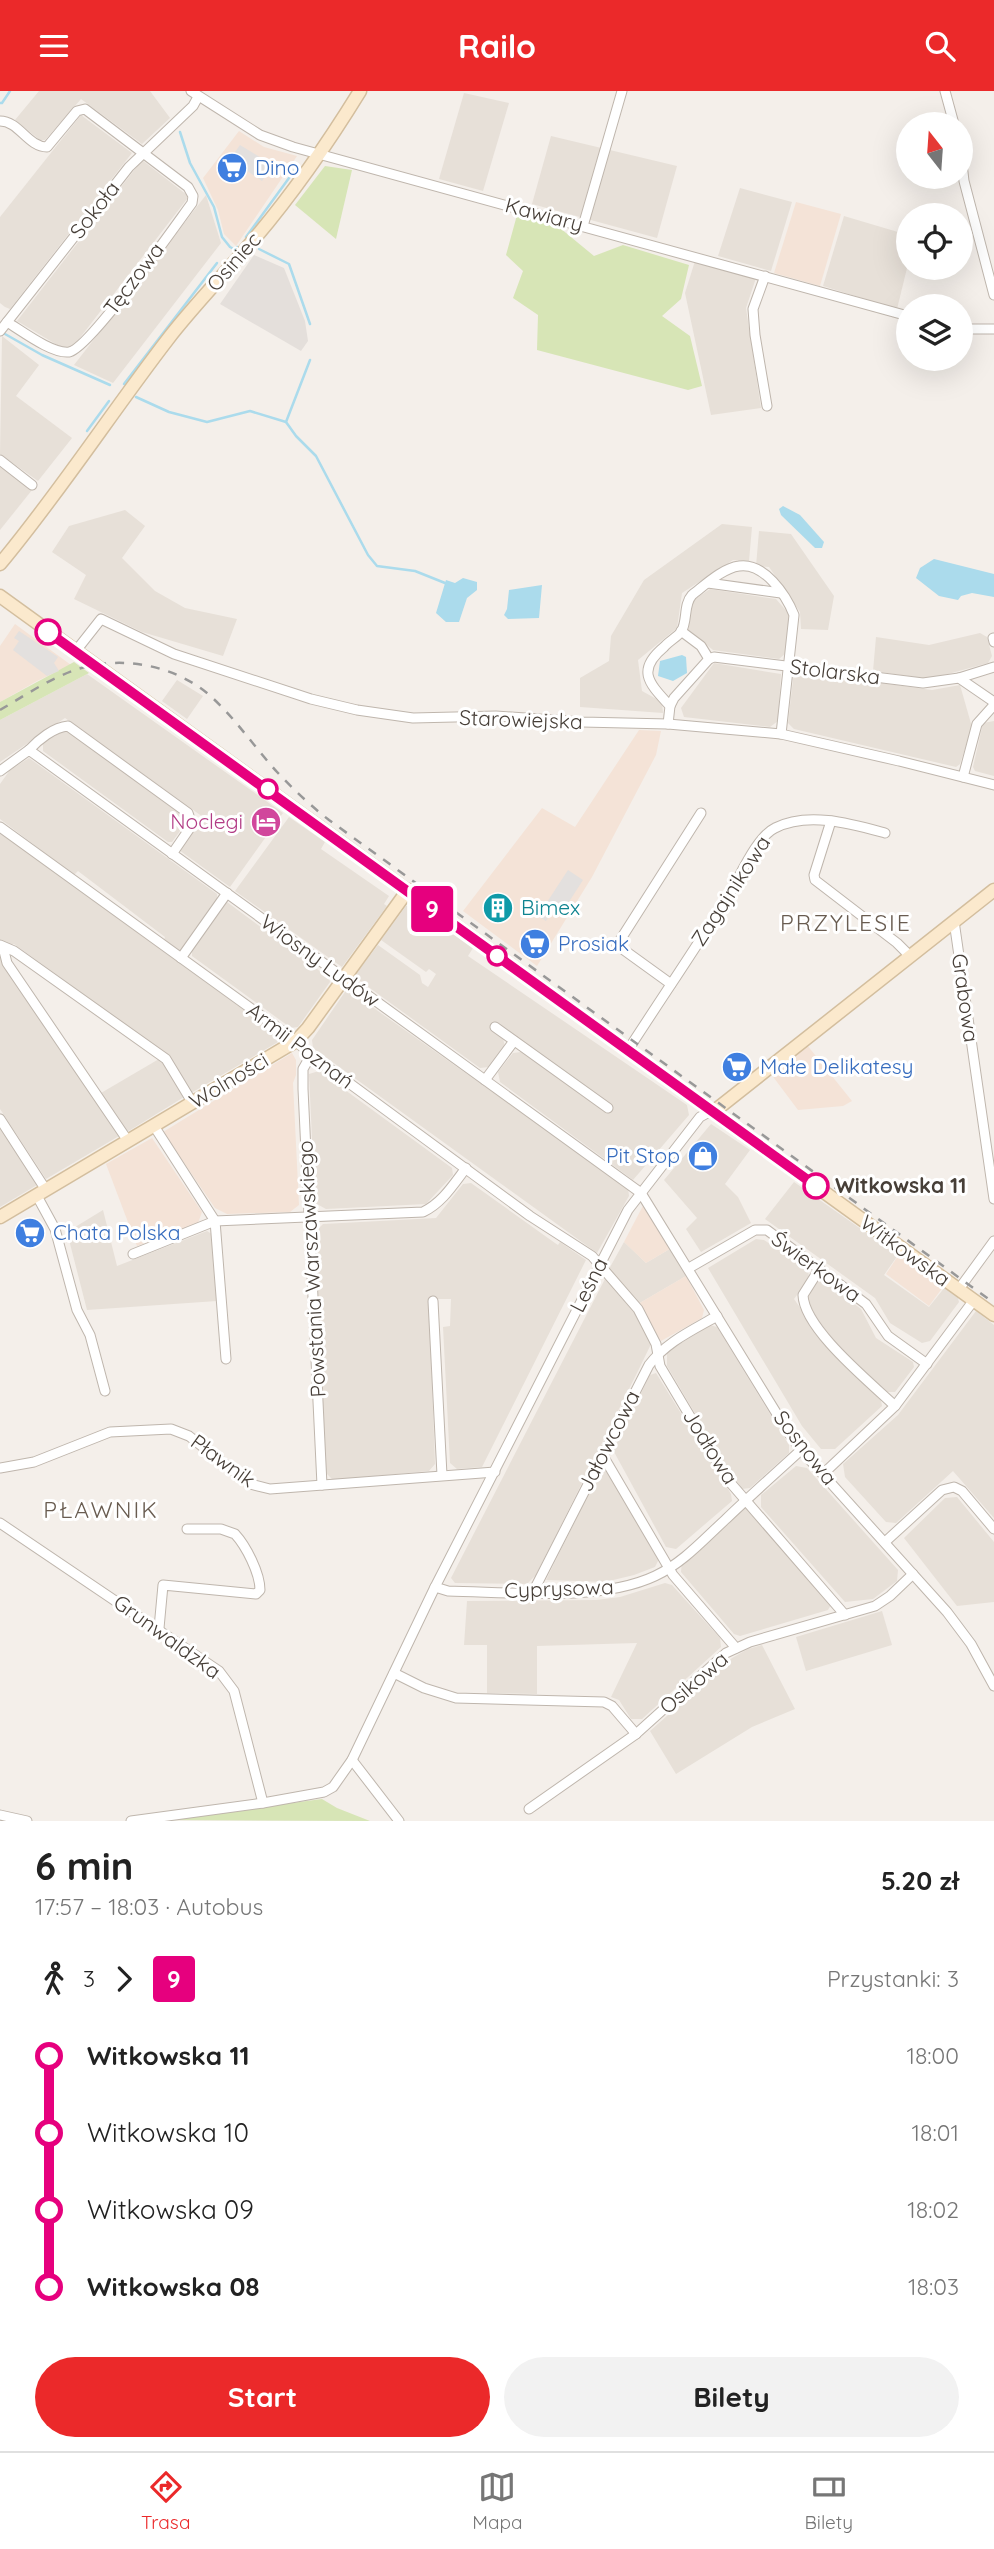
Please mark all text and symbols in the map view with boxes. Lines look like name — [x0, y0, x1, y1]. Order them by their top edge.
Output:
text: Railo — [458, 26, 536, 66]
icon: menu — [35, 27, 73, 65]
icon: search — [921, 27, 959, 65]
north arrow — [896, 112, 973, 189]
map controls — [896, 112, 973, 371]
supermarket icon: Dino — [215, 151, 249, 185]
place label: Dino — [255, 154, 299, 180]
street label: Sokoła — [64, 176, 125, 243]
street label: Kawiary — [502, 191, 586, 237]
button: locate — [896, 203, 973, 280]
street label: Osiniec — [201, 226, 266, 296]
street label: Tęczowa — [98, 237, 169, 320]
button: layers — [896, 294, 973, 371]
unlabelled marker — [35, 619, 61, 645]
street label: Stolarska — [788, 653, 882, 689]
street label: Starowiejska — [459, 704, 583, 734]
unlabelled marker — [258, 779, 278, 799]
hotel icon: Noclegi — [249, 805, 283, 839]
place label: Noclegi — [170, 808, 243, 834]
street label: Zagajnikowa — [685, 830, 775, 951]
line badge: 9 — [409, 886, 455, 932]
building icon: Bimex — [481, 891, 515, 925]
text: 9 — [425, 894, 439, 924]
place label: Bimex — [521, 894, 580, 920]
street label: Wiosny Ludów — [256, 908, 386, 1012]
district label: PRZYLESIE — [780, 908, 912, 937]
supermarket icon: Prosiak — [518, 927, 552, 961]
place label: Prosiak — [558, 930, 629, 956]
unlabelled marker — [487, 946, 507, 966]
street label: Grabowa — [947, 952, 985, 1044]
street label: Armii Poznań — [242, 996, 359, 1094]
street label: Wolności — [184, 1046, 273, 1114]
supermarket icon: Małe Delikatesy — [720, 1050, 754, 1084]
place label: Małe Delikatesy — [760, 1053, 914, 1079]
shop icon: Pit Stop — [686, 1139, 720, 1173]
street label: Powstania Warszawskiego — [291, 1140, 331, 1398]
place label: Pit Stop — [606, 1142, 680, 1168]
place label: Witkowska 11 — [835, 1172, 966, 1198]
marker: Witkowska 11 — [803, 1173, 829, 1199]
street label: Witkowska — [856, 1209, 956, 1292]
supermarket icon: Chata Polska — [13, 1216, 47, 1250]
place label: Chata Polska — [53, 1219, 181, 1245]
street label: Świerkowa — [767, 1225, 866, 1307]
street label: Leśna — [563, 1253, 613, 1316]
street label: Jałowcowa — [572, 1386, 645, 1496]
street label: Jodłowa — [678, 1404, 744, 1489]
street label: Sosnowa — [769, 1405, 843, 1490]
street label: Pławnik — [186, 1428, 261, 1492]
district label: PŁAWNIK — [43, 1495, 159, 1524]
street label: Cyprysowa — [504, 1573, 614, 1603]
street label: Grunwaldzka — [109, 1588, 226, 1684]
street label: Osikowa — [654, 1645, 733, 1719]
text: 6 min — [35, 1842, 133, 1890]
text: 5.20 zł — [881, 1864, 959, 1897]
text: 17:57 – 18:03 · Autobus — [35, 1892, 263, 1921]
icon: walk — [35, 1960, 73, 1998]
icon: forward — [105, 1960, 143, 1998]
text: 3 — [83, 1964, 95, 1993]
text: 9 — [167, 1964, 181, 1994]
text: Przystanki: 3 — [827, 1964, 959, 1993]
text: Witkowska 11 — [87, 2039, 250, 2072]
text: 18:00 — [906, 2041, 959, 2070]
text: Witkowska 10 — [87, 2116, 249, 2149]
text: 18:01 — [912, 2118, 959, 2147]
text: Witkowska 09 — [87, 2193, 254, 2226]
text: 18:02 — [907, 2195, 959, 2224]
text: Witkowska 08 — [87, 2270, 260, 2303]
text: 18:03 — [908, 2272, 959, 2301]
button: Start — [35, 2357, 490, 2437]
button: Bilety — [504, 2357, 959, 2437]
tab: Trasa — [141, 2468, 190, 2534]
tab: Mapa — [472, 2468, 523, 2534]
tab: Bilety — [804, 2468, 853, 2534]

